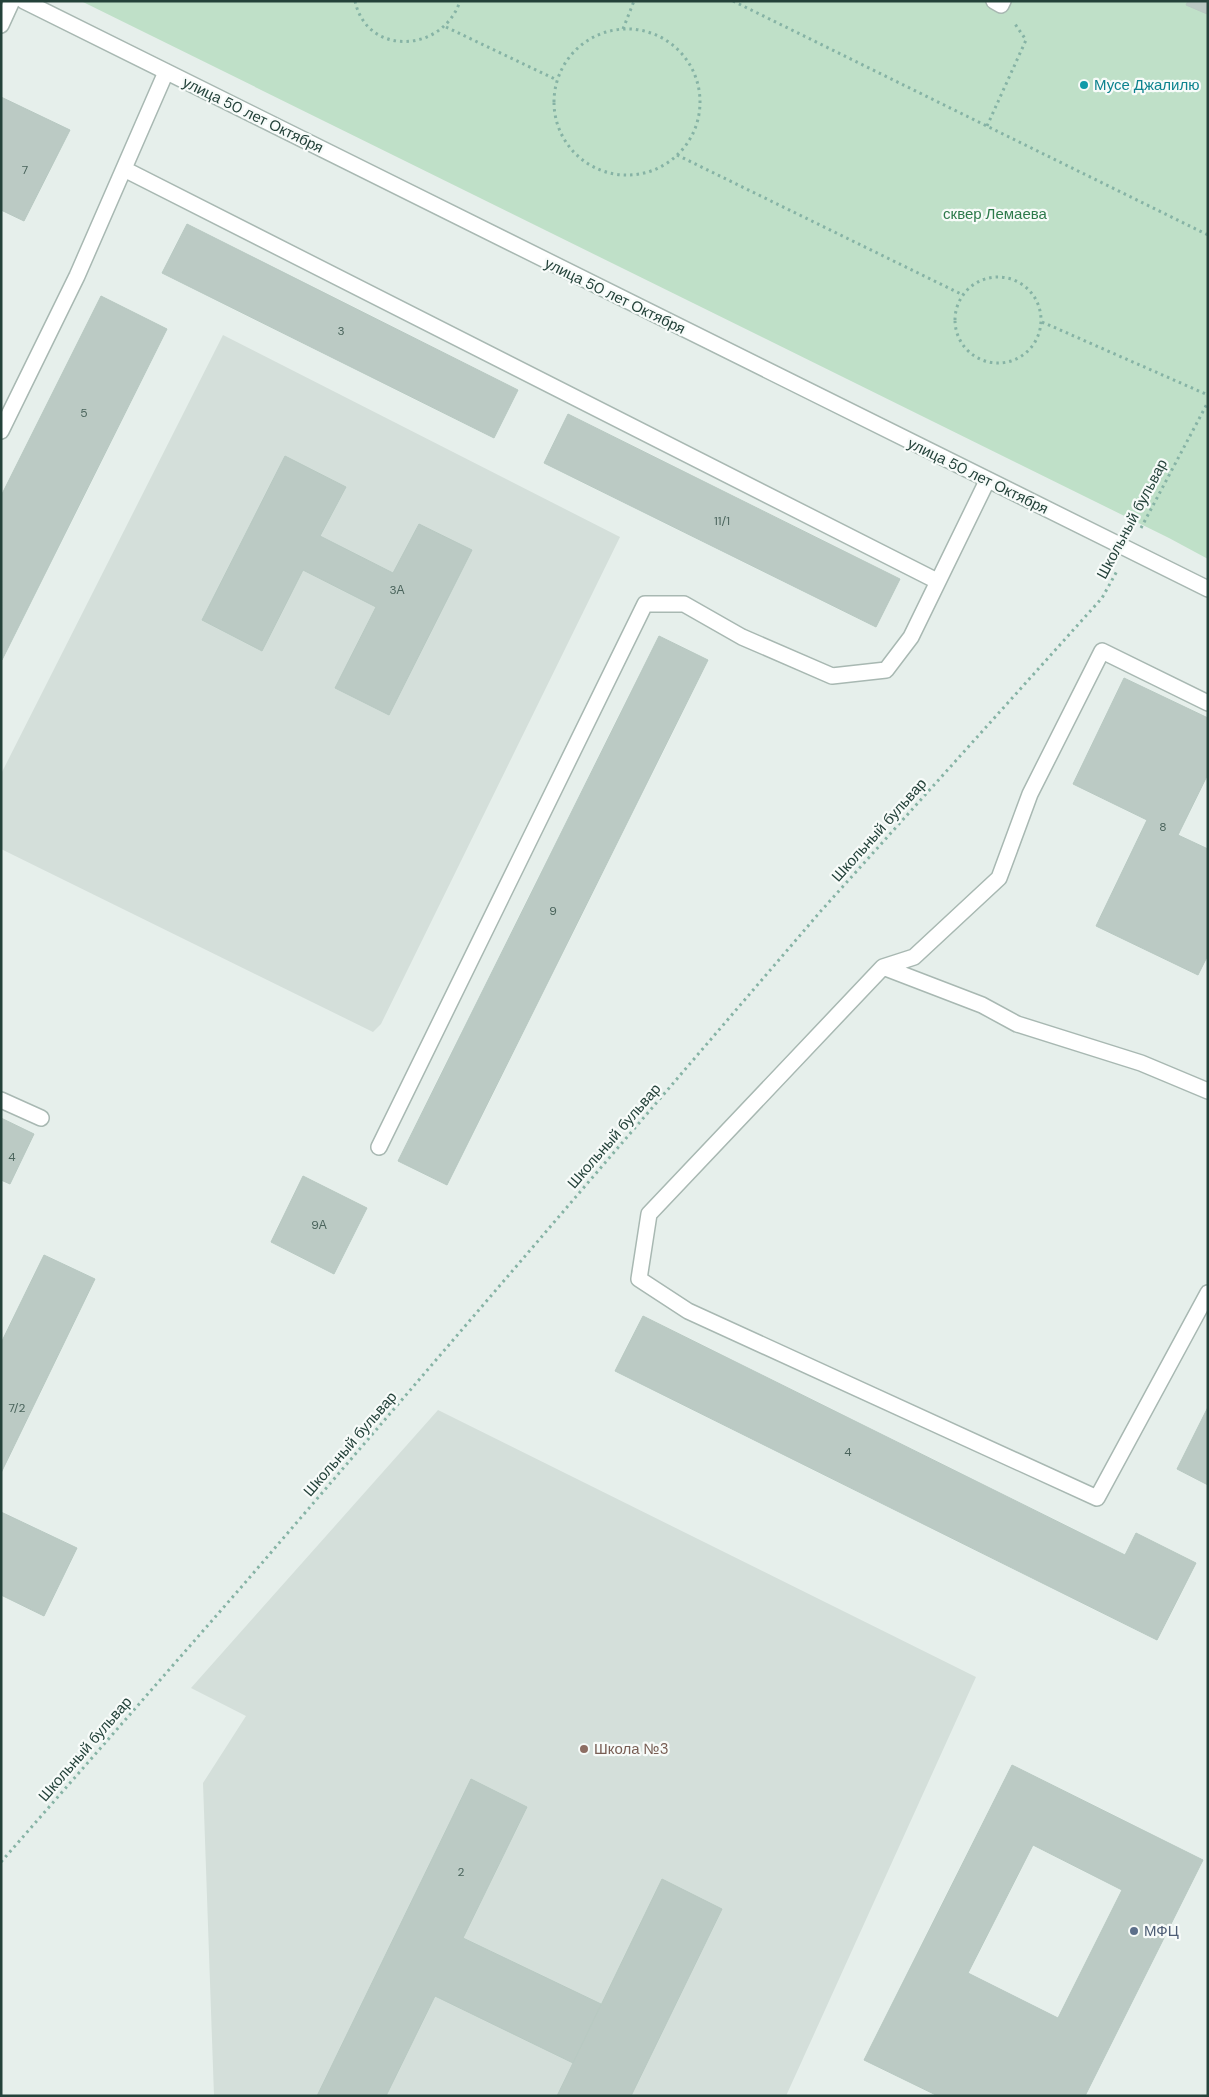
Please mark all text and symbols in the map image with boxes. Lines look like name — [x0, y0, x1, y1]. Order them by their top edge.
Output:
street label: улица 50 лет Октября — [179, 72, 327, 158]
place label: Мусе Джалилю — [1094, 75, 1200, 95]
marker: Мусе Джалилю — [1078, 79, 1090, 91]
house number: 7 — [22, 162, 28, 178]
park label: сквер Лемаева — [943, 204, 1048, 224]
street label: улица 50 лет Октября — [541, 253, 689, 339]
house number: 3 — [337, 323, 345, 339]
house number: 5 — [80, 405, 88, 421]
street label: улица 50 лет Октября — [904, 433, 1052, 519]
street label: Школьный бульвар — [1092, 456, 1172, 582]
house number: 11/1 — [714, 513, 730, 529]
house number: 3А — [389, 582, 405, 598]
street label: Школьный бульвар — [827, 774, 931, 886]
house number: 8 — [1159, 819, 1167, 835]
house number: 9 — [549, 903, 557, 919]
street label: Школьный бульвар — [563, 1079, 665, 1193]
house number: 4 — [8, 1149, 16, 1165]
house number: 9А — [311, 1217, 327, 1233]
street label: Школьный бульвар — [299, 1387, 401, 1501]
house number: 7/2 — [9, 1400, 26, 1416]
house number: 4 — [844, 1444, 852, 1460]
street label: Школьный бульвар — [34, 1692, 136, 1806]
place label: Школа №3 — [594, 1739, 669, 1759]
marker: Школа №3 — [578, 1743, 590, 1755]
house number: 2 — [458, 1864, 465, 1880]
place label: МФЦ — [1144, 1921, 1179, 1941]
marker: МФЦ — [1128, 1925, 1140, 1937]

